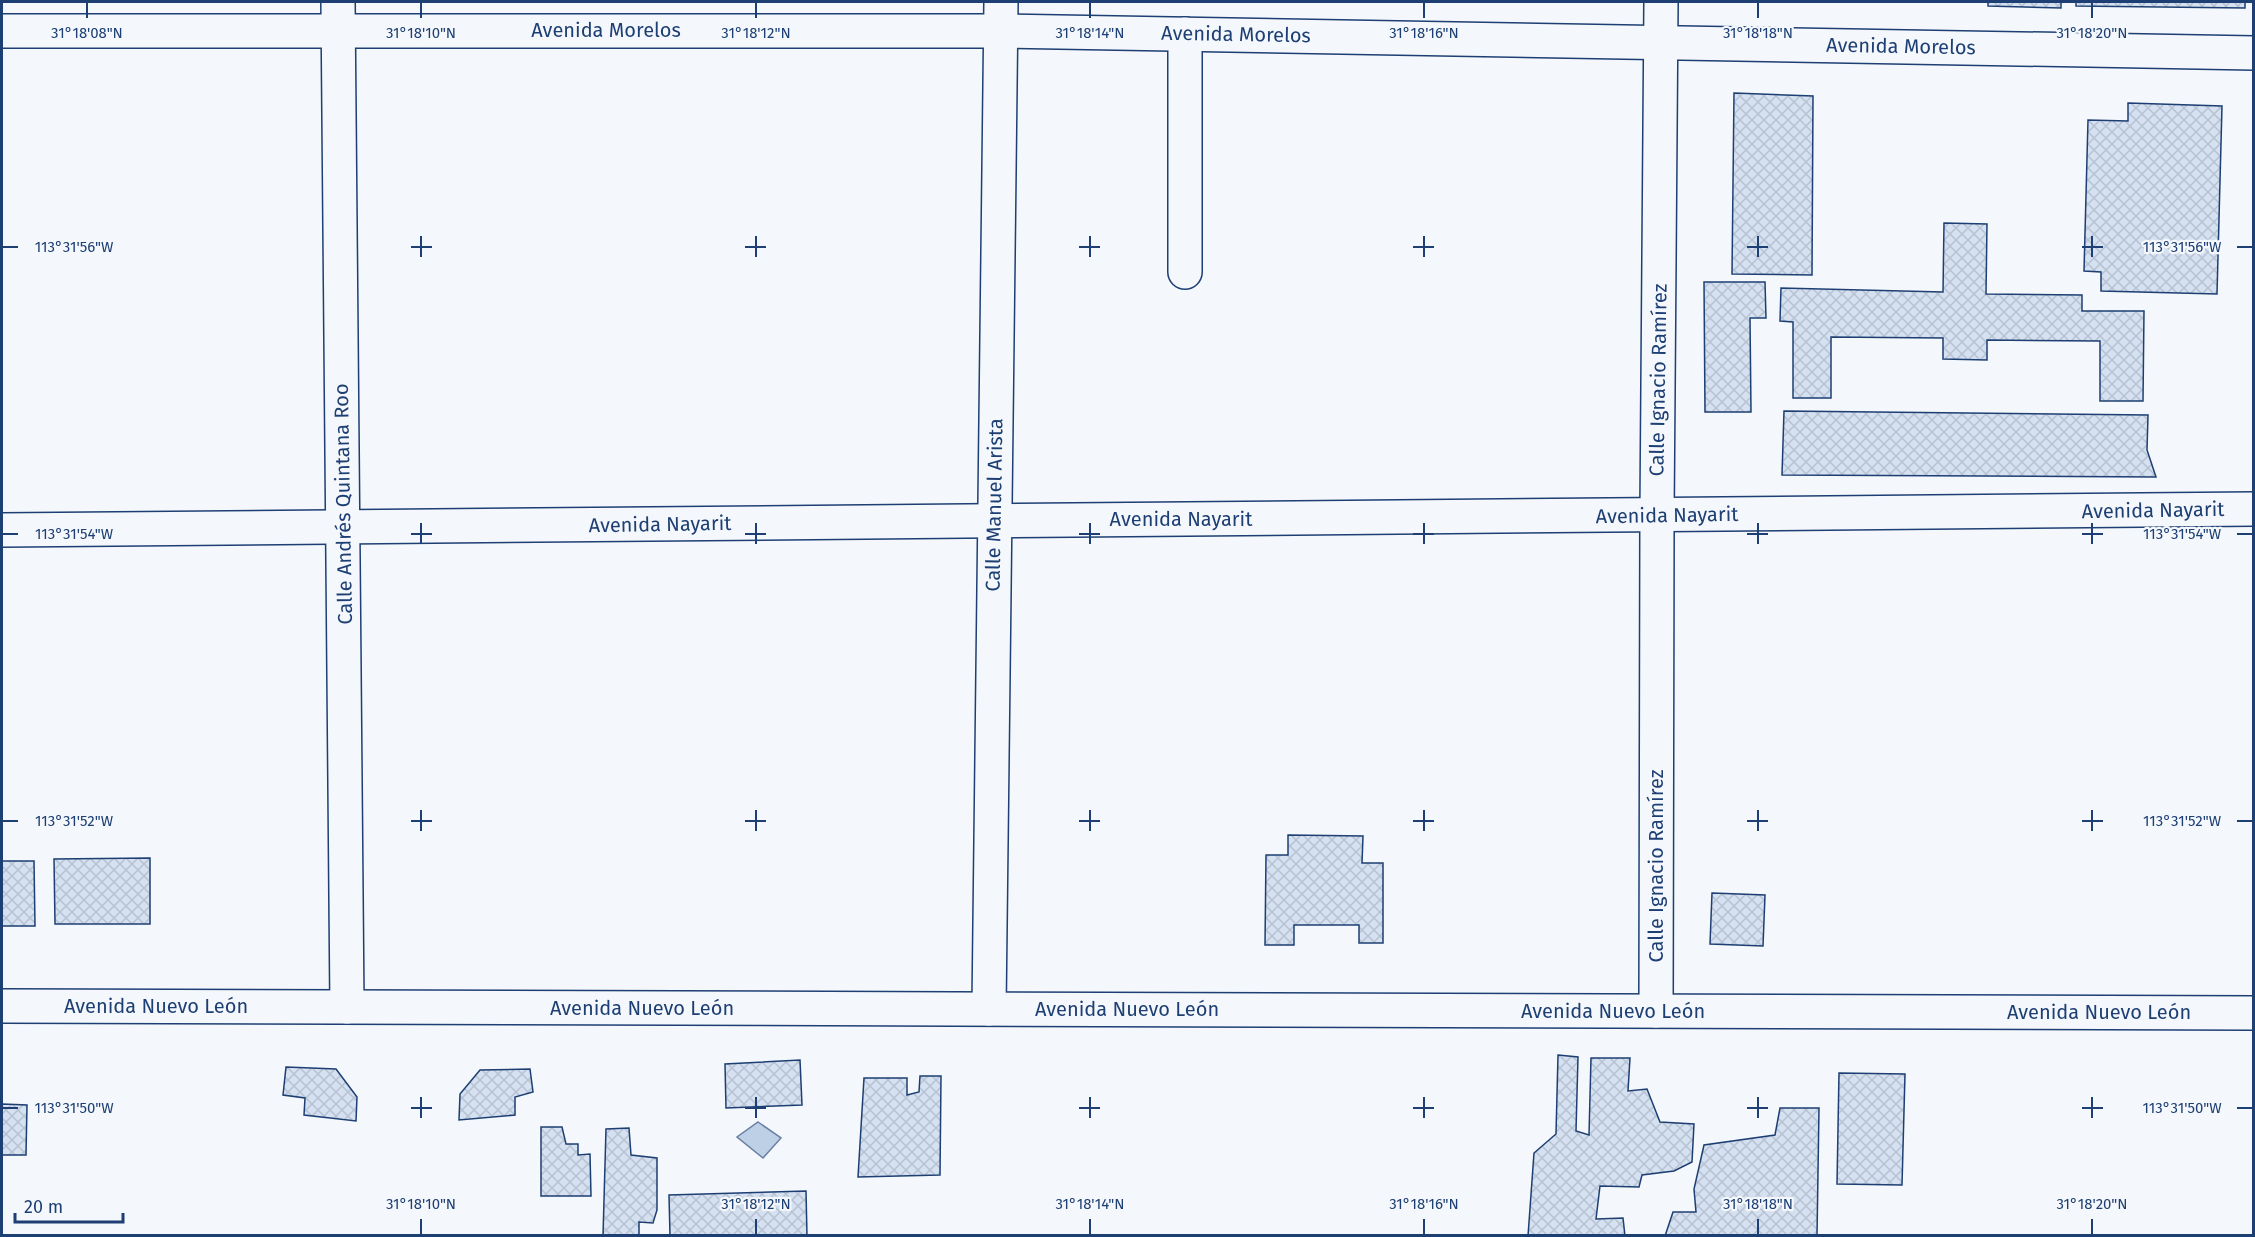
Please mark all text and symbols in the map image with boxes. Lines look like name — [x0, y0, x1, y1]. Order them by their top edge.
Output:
street label: Avenida Morelos — [531, 18, 681, 42]
street label: Avenida Morelos — [1161, 21, 1311, 47]
text: 31°18'08"N — [51, 24, 123, 42]
text: 31°18'10"N — [386, 24, 456, 42]
text: 31°18'12"N — [721, 24, 791, 42]
text: 31°18'14"N — [1055, 24, 1125, 42]
text: 31°18'16"N — [1389, 24, 1459, 42]
text: 31°18'18"N — [1723, 24, 1793, 42]
text: 31°18'20"N — [2056, 24, 2128, 42]
street label: Avenida Morelos — [1826, 33, 1976, 59]
text: 113°31'56"W — [35, 238, 114, 256]
text: 113°31'56"W — [2143, 238, 2222, 256]
street label: Calle Ignacio Ramírez — [1644, 283, 1672, 477]
street label: Calle Andrés Quintana Roo — [329, 383, 357, 625]
street label: Calle Manuel Arista — [980, 418, 1008, 592]
street label: Avenida Nayarit — [2081, 497, 2225, 523]
street label: Avenida Nayarit — [1595, 502, 1739, 528]
street label: Avenida Nayarit — [1110, 507, 1253, 531]
street label: Avenida Nayarit — [588, 511, 732, 537]
text: 113°31'54"W — [35, 525, 114, 543]
text: 113°31'54"W — [2143, 525, 2222, 543]
street label: Calle Ignacio Ramírez — [1644, 769, 1668, 962]
text: 113°31'52"W — [35, 812, 114, 830]
text: 113°31'52"W — [2143, 812, 2222, 830]
street label: Avenida Nuevo León — [64, 994, 248, 1018]
street label: Avenida Nuevo León — [550, 996, 734, 1020]
street label: Avenida Nuevo León — [1035, 997, 1219, 1021]
street label: Avenida Nuevo León — [1521, 999, 1705, 1023]
street label: Avenida Nuevo León — [2007, 1000, 2191, 1024]
text: 113°31'50"W — [34, 1099, 114, 1117]
text: 113°31'50"W — [2142, 1099, 2222, 1117]
scale bar — [15, 1186, 123, 1224]
text: 31°18'10"N — [386, 1195, 456, 1213]
text: 31°18'12"N — [721, 1195, 791, 1213]
text: 31°18'14"N — [1055, 1195, 1125, 1213]
text: 31°18'16"N — [1389, 1195, 1459, 1213]
text: 31°18'18"N — [1723, 1195, 1793, 1213]
text: 31°18'20"N — [2056, 1195, 2128, 1213]
text: 20 m — [24, 1196, 63, 1218]

